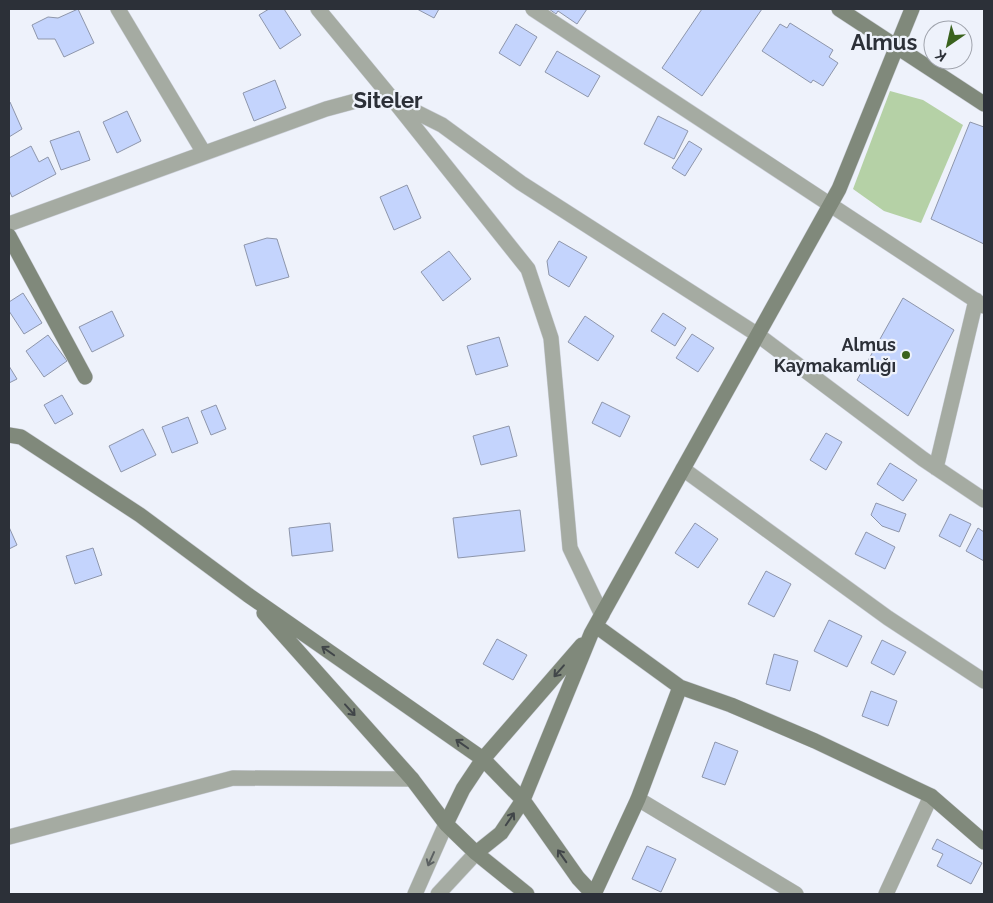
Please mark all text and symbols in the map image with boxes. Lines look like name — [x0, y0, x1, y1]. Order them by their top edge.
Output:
north arrow — [923, 20, 973, 70]
district label: Almus — [851, 29, 917, 55]
text: K — [932, 46, 949, 65]
district label: Siteler — [353, 87, 423, 113]
place label: Almus Kaymakamlığı — [774, 334, 896, 376]
marker: Almus Kaymakamlığı — [900, 349, 912, 361]
one-way arrow — [322, 646, 336, 656]
one-way arrow — [554, 664, 565, 677]
one-way arrow — [344, 703, 356, 716]
one-way arrow — [455, 739, 469, 749]
one-way arrow — [505, 812, 515, 826]
one-way arrow — [557, 850, 568, 863]
one-way arrow — [425, 851, 435, 866]

